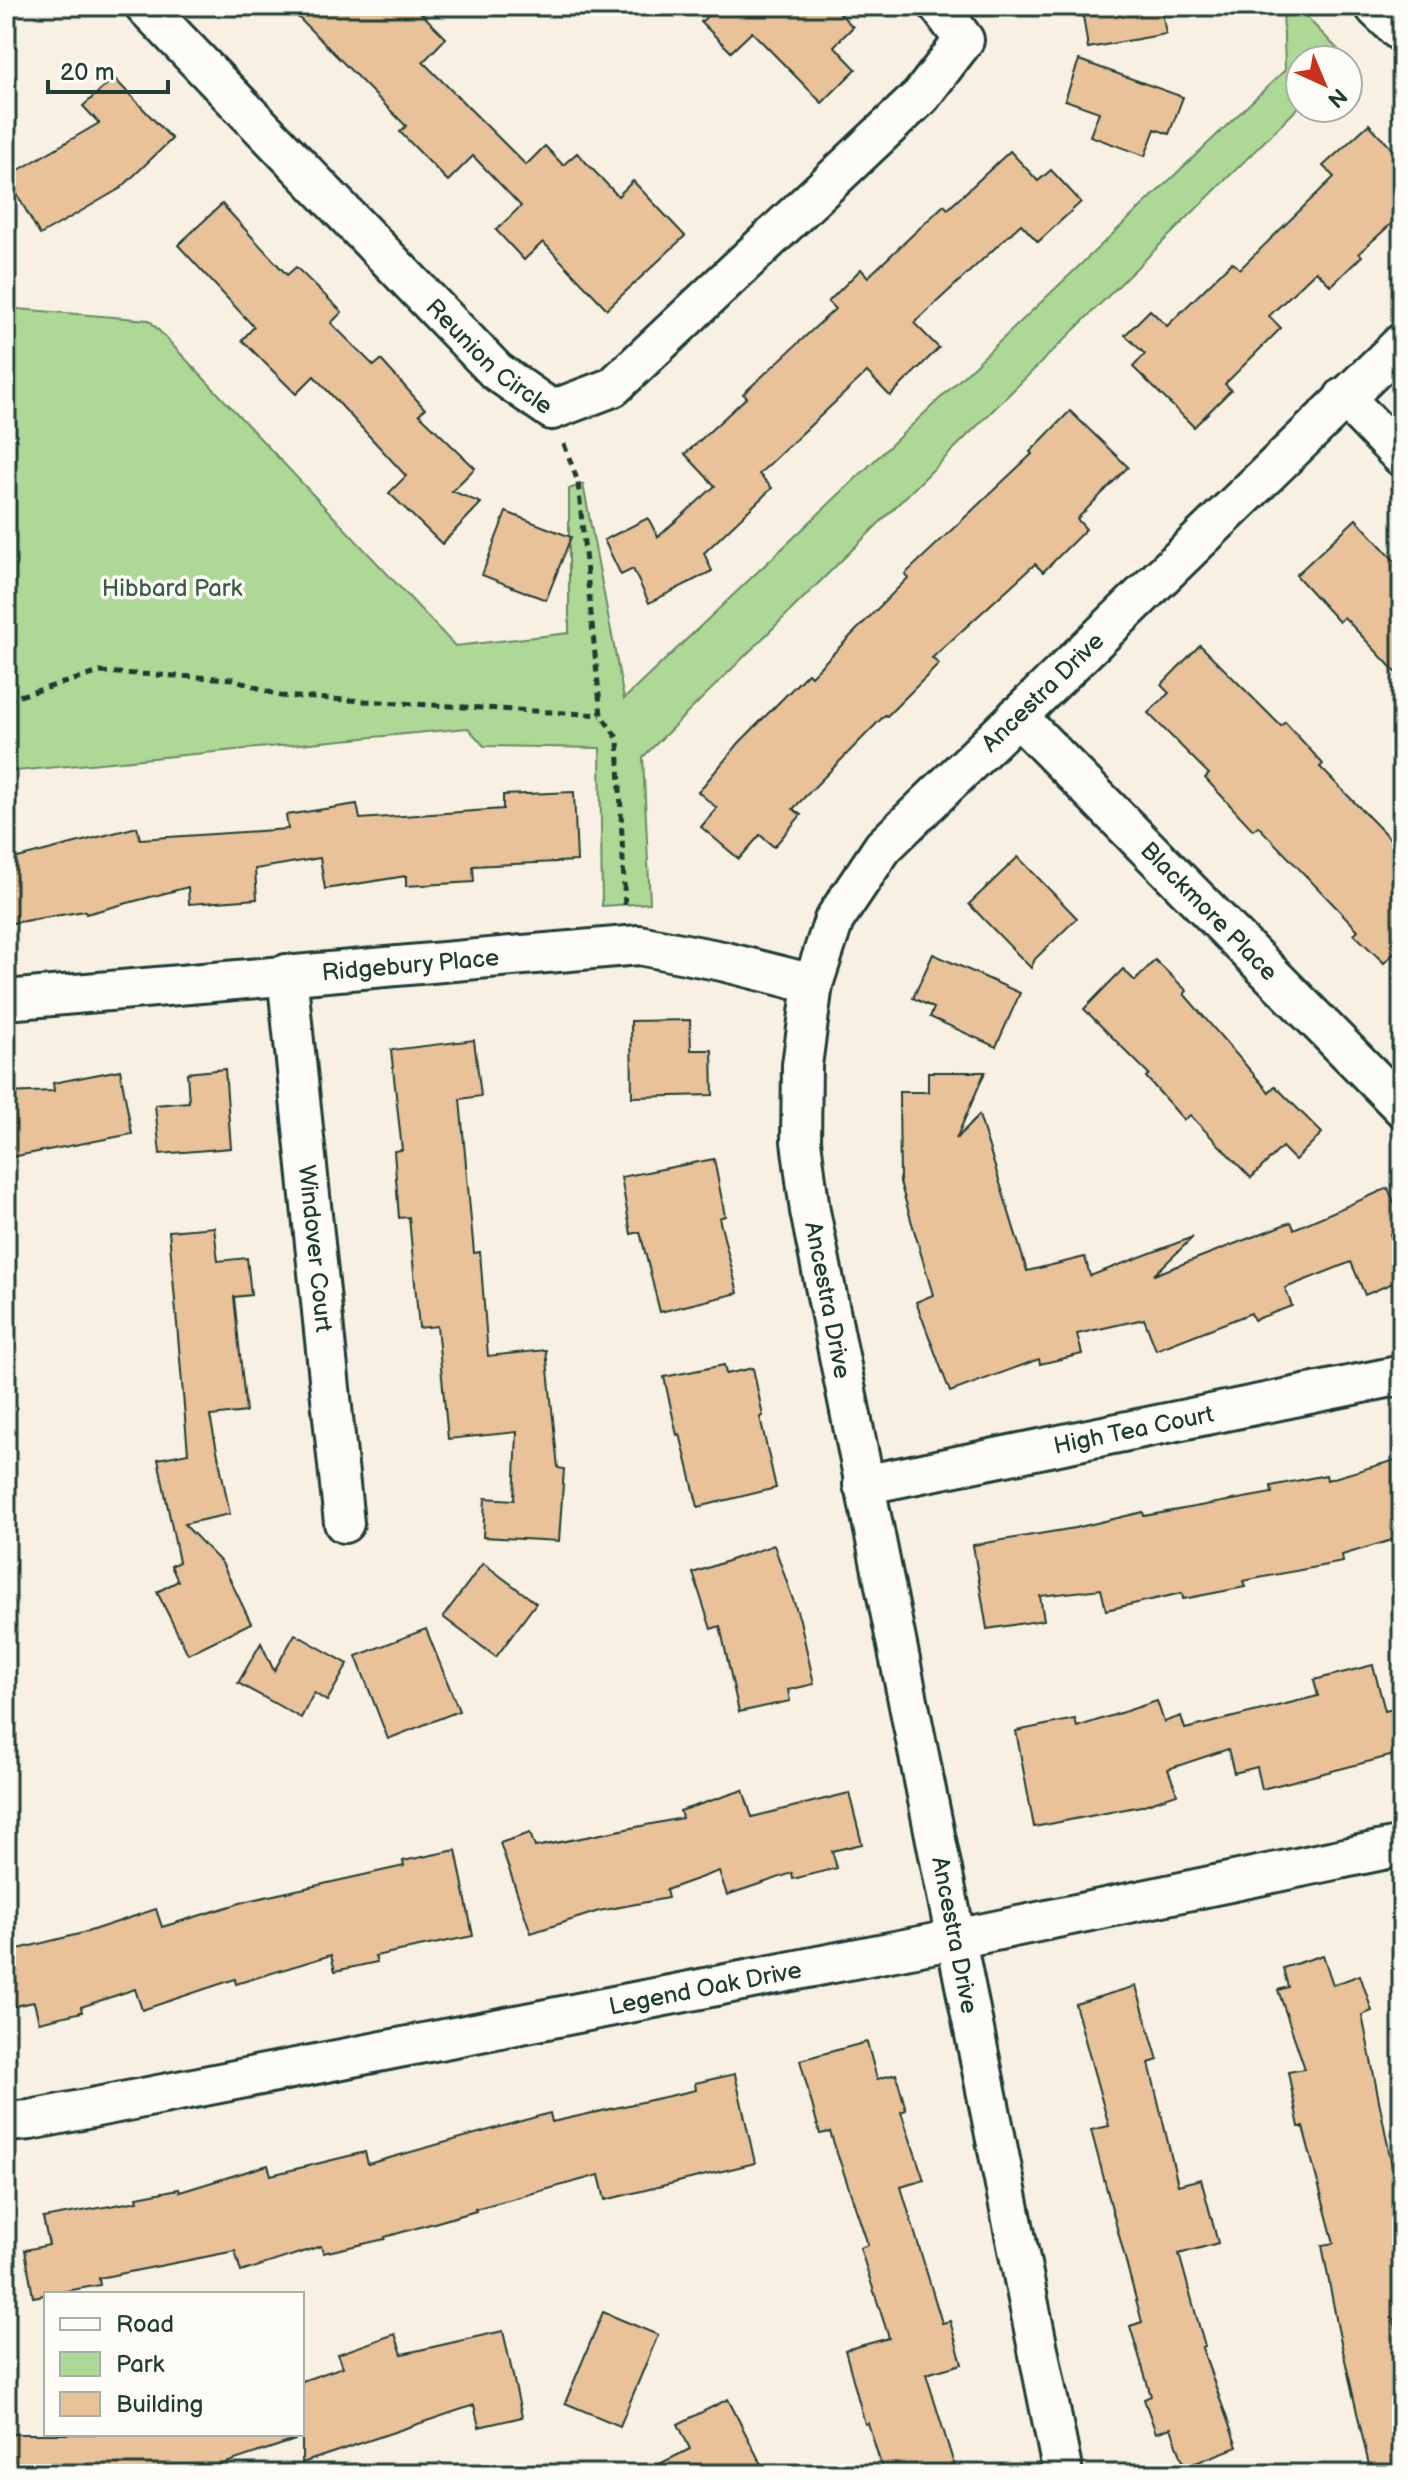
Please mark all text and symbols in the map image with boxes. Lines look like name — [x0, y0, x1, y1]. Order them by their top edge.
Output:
scale bar — [48, 44, 168, 94]
north arrow — [1284, 44, 1364, 124]
text: 20 m — [60, 58, 115, 87]
text: N — [1322, 82, 1352, 113]
street label: Reunion Circle — [420, 293, 558, 421]
park label: Hibbard Park — [102, 574, 242, 603]
street label: Ancestra Drive — [976, 627, 1110, 758]
street label: Blackmore Place — [1134, 836, 1283, 987]
street label: Ridgebury Place — [321, 943, 500, 987]
street label: Windover Court — [292, 1164, 338, 1334]
street label: Ancestra Drive — [798, 1219, 857, 1381]
street label: High Tea Court — [1051, 1400, 1217, 1461]
street label: Ancestra Drive — [925, 1854, 984, 2016]
street label: Legend Oak Drive — [607, 1956, 804, 2022]
legend — [44, 2292, 304, 2436]
text: Road — [116, 2310, 174, 2339]
text: Park — [116, 2350, 164, 2379]
text: Building — [116, 2390, 203, 2419]

